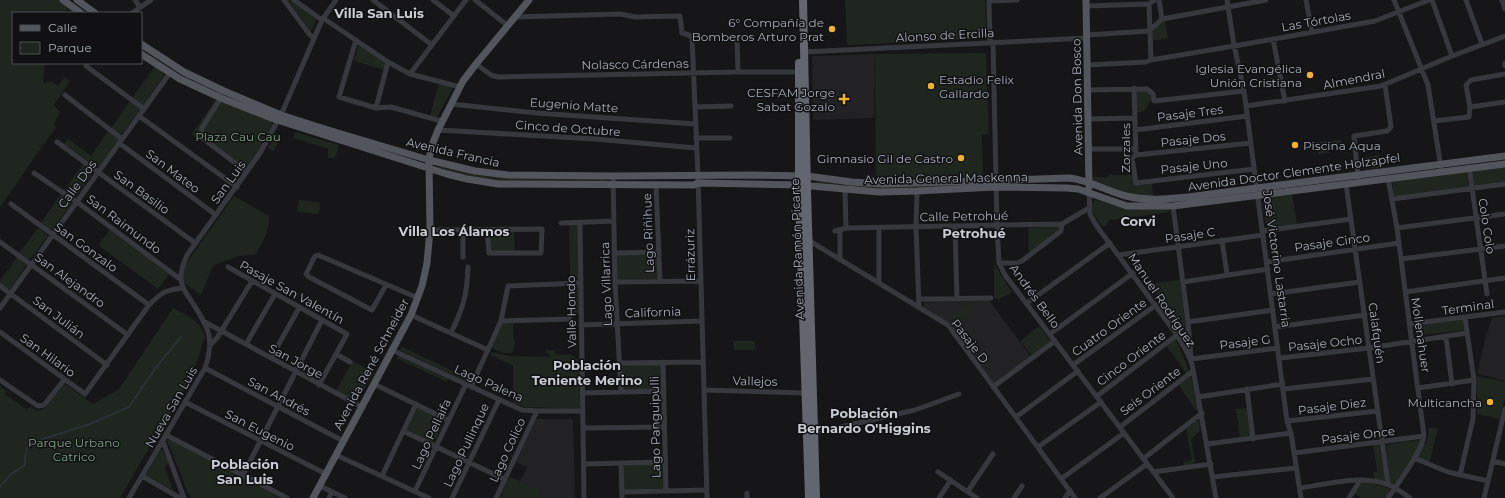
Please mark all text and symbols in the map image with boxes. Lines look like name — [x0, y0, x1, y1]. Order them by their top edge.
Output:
district label: Villa San Luis — [333, 5, 424, 21]
street label: Las Tórtolas — [1280, 7, 1352, 34]
legend — [12, 12, 142, 64]
place label: 6° Compañía de Bomberos Arturo Prat — [692, 15, 824, 44]
text: Calle — [48, 20, 77, 35]
marker: 6° Compañía de Bomberos Arturo Prat — [827, 24, 837, 34]
street label: Alonso de Ercilla — [895, 25, 995, 45]
street label: Avenida Don Bosco — [1068, 38, 1086, 156]
text: Parque — [48, 40, 92, 55]
street label: Nolasco Cárdenas — [581, 56, 689, 72]
place label: Iglesia Evangélica Unión Cristiana — [1195, 61, 1302, 90]
street label: Almendral — [1322, 66, 1386, 92]
marker: Iglesia Evangélica Unión Cristiana — [1305, 70, 1315, 80]
place label: Estadio Felix Gallardo — [939, 72, 1015, 101]
marker: Estadio Felix Gallardo — [926, 81, 936, 91]
place label: CESFAM Jorge Sabat Gozalo — [747, 85, 835, 114]
marker: CESFAM Jorge Sabat Gozalo — [838, 93, 850, 105]
street label: Eugenio Matte — [529, 94, 619, 116]
street label: Pasaje Tres — [1156, 101, 1224, 125]
street label: Cinco de Octubre — [515, 117, 621, 139]
street label: Zorzales — [1118, 123, 1133, 173]
street label: Pasaje Dos — [1160, 128, 1226, 150]
park label: Plaza Cau Cau — [195, 129, 281, 144]
street label: Avenida Francia — [405, 134, 501, 170]
place label: Piscina Aqua — [1303, 138, 1381, 153]
marker: Piscina Aqua — [1290, 140, 1300, 150]
street label: San Mateo — [143, 146, 203, 196]
street label: Avenida Doctor Clemente Holzapfel — [1187, 150, 1401, 194]
place label: Gimnasio Gil de Castro — [817, 151, 953, 166]
marker: Gimnasio Gil de Castro — [956, 153, 966, 163]
street label: Pasaje Uno — [1160, 155, 1228, 177]
street label: Calle Dos — [55, 157, 100, 211]
street label: San Luis — [207, 157, 249, 207]
street label: San Basilio — [111, 167, 173, 217]
street label: Avenida General Mackenna — [864, 169, 1028, 187]
street label: Avenida Ramón Picarte — [787, 178, 807, 320]
street label: José Victorino Lastarria — [1260, 188, 1294, 329]
street label: San Raimundo — [84, 191, 164, 257]
street label: Lago Riñihue — [639, 193, 657, 273]
street label: Colo Colo — [1475, 197, 1499, 255]
street label: Calle Petrohué — [920, 208, 1008, 224]
district label: Corvi — [1120, 213, 1156, 229]
street label: San Gonzalo — [51, 219, 121, 275]
district label: Villa Los Álamos — [398, 223, 510, 239]
street label: Pasaje C — [1164, 224, 1217, 246]
district label: Petrohué — [942, 225, 1006, 241]
street label: Errázuriz — [682, 229, 698, 281]
street label: Pasaje Cinco — [1293, 229, 1371, 255]
street label: Lago Villarrica — [597, 242, 615, 326]
street label: San Alejandro — [32, 249, 108, 311]
street label: Manuel Rodríguez — [1125, 250, 1199, 350]
street label: Pasaje San Valentín — [237, 257, 347, 327]
street label: Andrés Bello — [1007, 261, 1063, 331]
street label: Valle Hondo — [563, 276, 579, 348]
street label: San Julián — [30, 293, 88, 341]
street label: Avenida René Schneider — [330, 295, 412, 432]
street label: Cuatro Oriente — [1069, 295, 1149, 359]
street label: Mollenahuer — [1408, 296, 1434, 374]
street label: Terminal — [1441, 296, 1495, 318]
street label: Calafquén — [1365, 302, 1389, 364]
street label: California — [624, 304, 682, 320]
street label: Pasaje D — [948, 316, 992, 366]
street label: Cinco Oriente — [1094, 327, 1168, 389]
street label: San Hilario — [18, 330, 78, 380]
street label: Pasaje G — [1219, 331, 1271, 353]
street label: Pasaje Ocho — [1287, 332, 1363, 354]
street label: San Jorge — [266, 340, 326, 382]
district label: Población Teniente Merino — [532, 357, 643, 388]
street label: Lago Palena — [452, 361, 526, 405]
street label: Seis Oriente — [1117, 363, 1183, 419]
street label: Nueva San Luis — [142, 364, 200, 450]
street label: San Andrés — [245, 373, 313, 419]
street label: Vallejos — [732, 373, 778, 389]
street label: Lago Panguipulli — [647, 376, 663, 478]
street label: Pasaje Diez — [1297, 394, 1367, 418]
place label: Multicancha — [1407, 395, 1482, 410]
street label: Lago Pellaifa — [408, 396, 454, 472]
marker: Multicancha — [1485, 397, 1495, 407]
street label: Lago Pullinque — [440, 401, 492, 489]
district label: Población Bernardo O'Higgins — [797, 405, 931, 436]
street label: San Eugenio — [223, 406, 297, 454]
street label: Lago Colico — [486, 415, 528, 485]
street label: Pasaje Once — [1320, 423, 1396, 447]
park label: Parque Urbano Catrico — [28, 435, 120, 464]
district label: Población San Luis — [211, 456, 279, 487]

